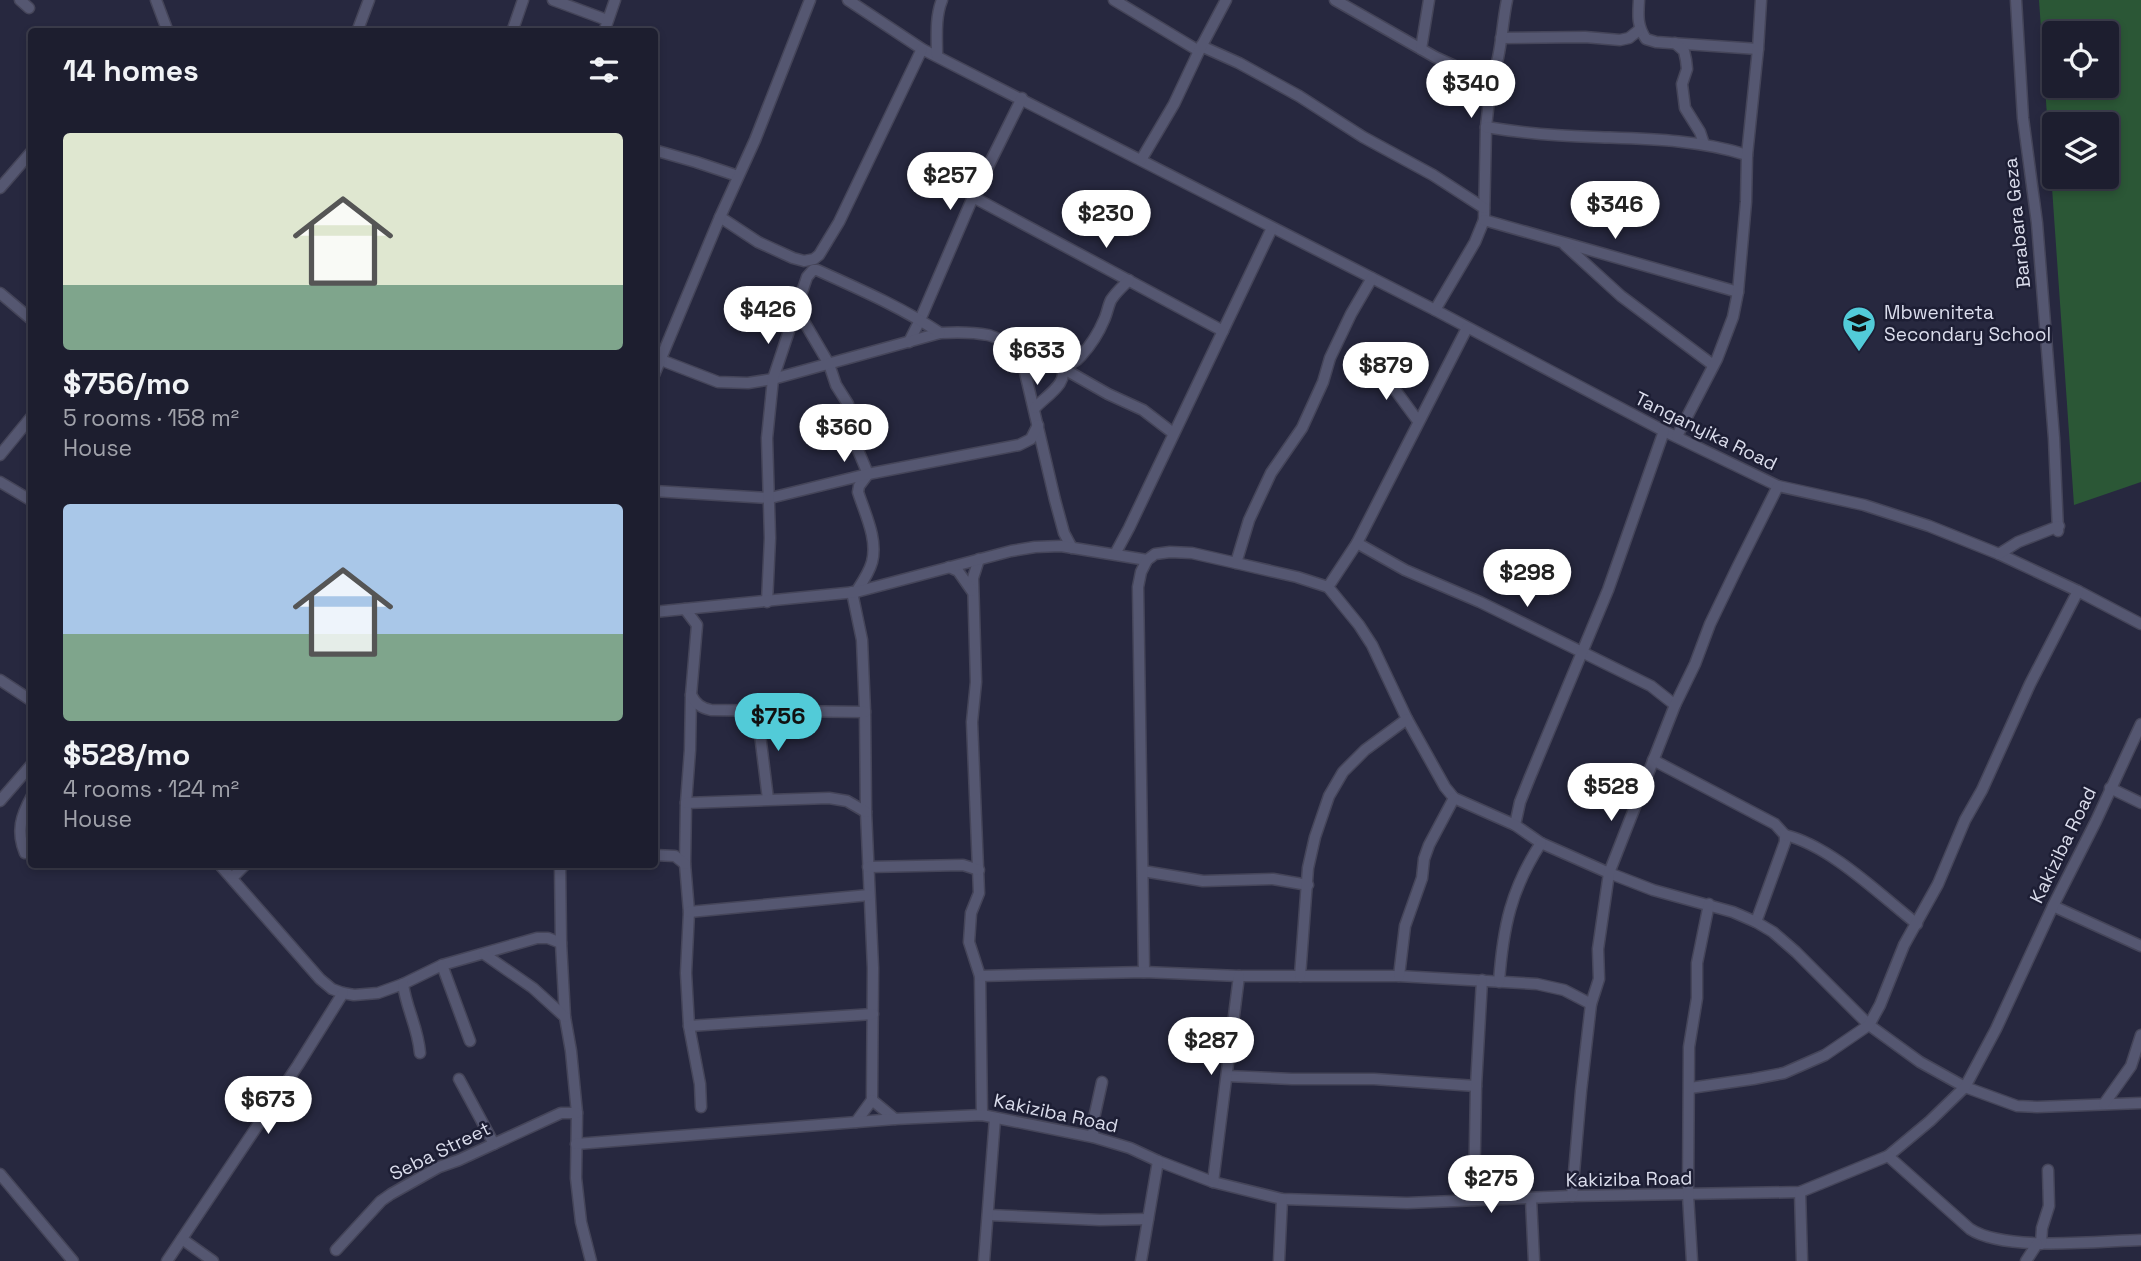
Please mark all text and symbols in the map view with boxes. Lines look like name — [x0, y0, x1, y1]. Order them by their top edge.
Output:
map controls — [2042, 21, 2119, 189]
button: locate — [2042, 21, 2119, 98]
text: 14 homes — [63, 51, 199, 90]
icon: filters — [585, 51, 623, 89]
pin: $340 — [1430, 60, 1512, 120]
text: $340 — [1442, 68, 1500, 98]
button: layers — [2042, 112, 2119, 189]
pin: $257 — [909, 152, 991, 212]
street label: Barabara Geza — [1998, 156, 2036, 290]
text: $257 — [923, 160, 977, 190]
icon: home — [280, 178, 406, 304]
pin: $346 — [1574, 182, 1656, 241]
text: $346 — [1587, 189, 1643, 219]
pin: $230 — [1065, 190, 1147, 250]
text: $230 — [1078, 198, 1134, 228]
pin: $426 — [727, 286, 809, 346]
text: $426 — [740, 294, 796, 324]
place label: Mbweniteta Secondary School — [1884, 300, 2051, 347]
school or university icon: Mbweniteta Secondary School — [1840, 304, 1878, 353]
pin: $633 — [996, 328, 1078, 387]
text: $633 — [1009, 335, 1065, 365]
pin: $879 — [1345, 342, 1427, 402]
text: $879 — [1359, 350, 1413, 380]
text: $756/mo — [63, 364, 190, 403]
street label: Tanganyika Road — [1631, 386, 1781, 476]
text: 5 rooms · 158 m² — [63, 403, 239, 433]
pin: $360 — [803, 405, 885, 464]
text: $360 — [815, 412, 873, 442]
text: House — [63, 433, 132, 463]
icon: home — [280, 549, 406, 675]
pin: $298 — [1486, 550, 1568, 609]
text: $298 — [1499, 557, 1555, 587]
pin: $756 — [737, 694, 819, 753]
text: $756 — [751, 701, 805, 731]
text: $528/mo — [63, 735, 190, 774]
pin: $528 — [1570, 764, 1652, 823]
text: $528 — [1583, 771, 1639, 801]
text: 4 rooms · 124 m² — [63, 774, 239, 804]
street label: Kakiziba Road — [2024, 783, 2102, 907]
text: House — [63, 804, 132, 834]
pin: $287 — [1170, 1018, 1252, 1077]
text: $287 — [1184, 1025, 1238, 1055]
pin: $673 — [227, 1076, 309, 1136]
text: $673 — [241, 1084, 295, 1114]
street label: Kakiziba Road — [991, 1088, 1121, 1138]
street label: Seba Street — [386, 1116, 494, 1186]
pin: $275 — [1450, 1156, 1532, 1215]
text: $275 — [1464, 1163, 1518, 1193]
street label: Kakiziba Road — [1565, 1165, 1693, 1193]

